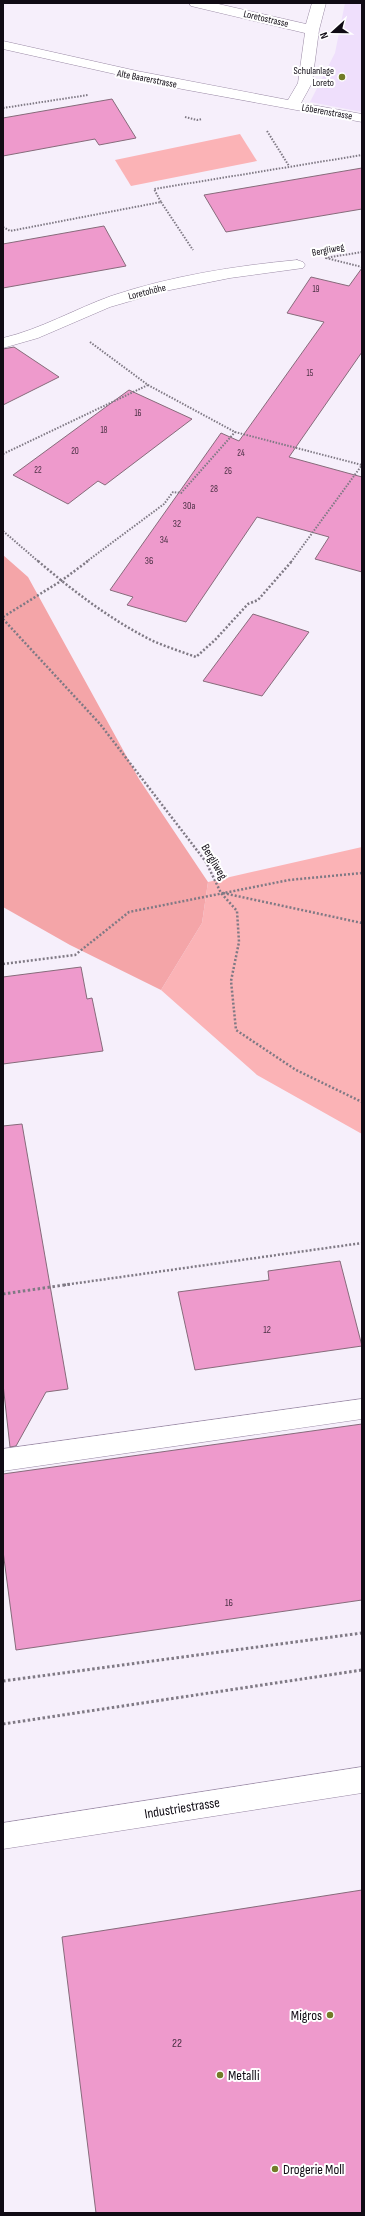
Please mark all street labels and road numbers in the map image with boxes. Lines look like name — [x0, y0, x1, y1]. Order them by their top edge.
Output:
street label: Loretostrasse — [242, 8, 290, 30]
street label: Alte Baarerstrasse — [115, 67, 178, 91]
street label: Löberenstrasse — [301, 102, 353, 122]
street label: Bergliweg — [311, 241, 345, 259]
street label: Loretohöhe — [127, 282, 167, 302]
street label: Bergliweg — [198, 841, 231, 883]
street label: Industriestrasse — [143, 1794, 221, 1822]

